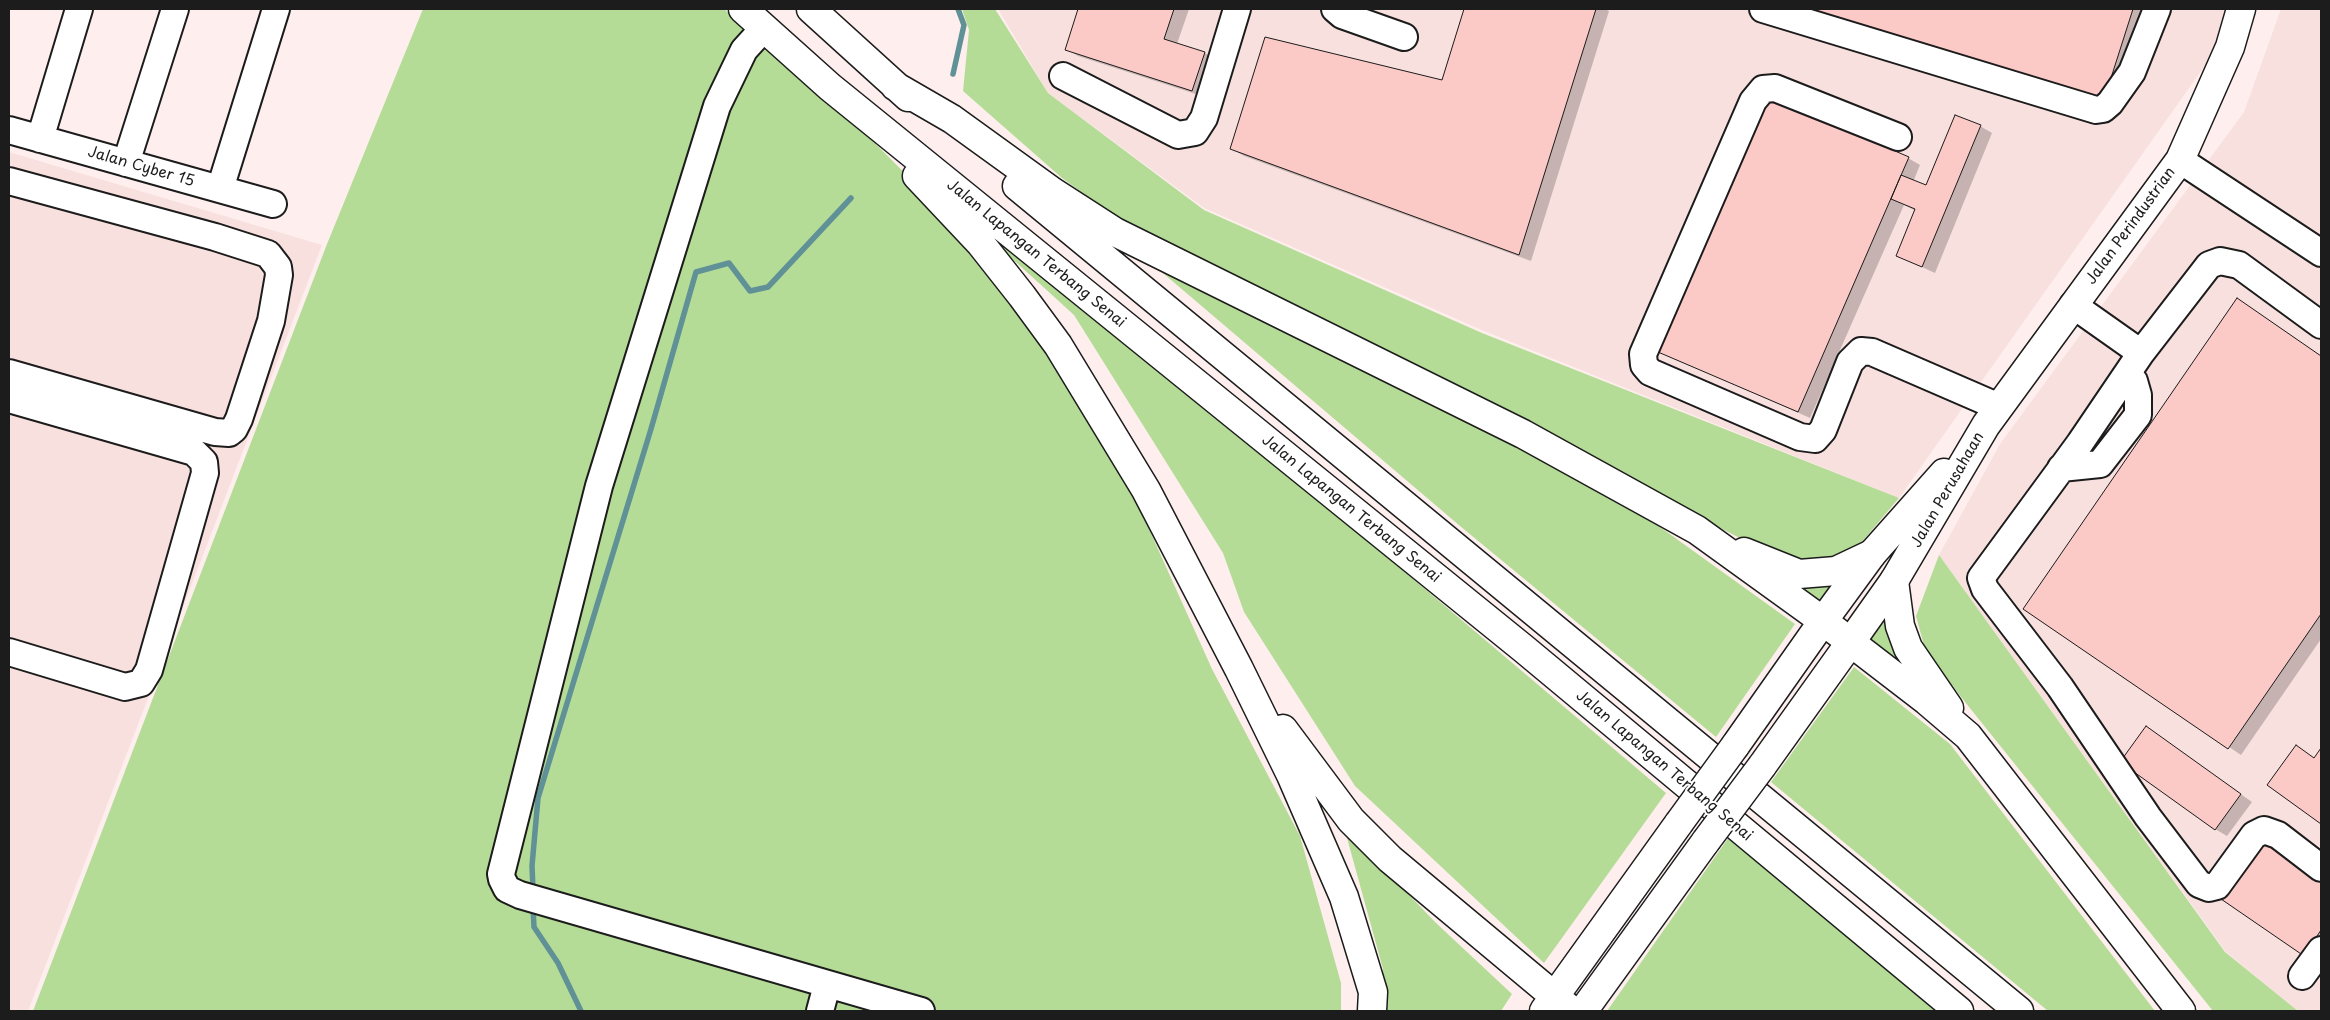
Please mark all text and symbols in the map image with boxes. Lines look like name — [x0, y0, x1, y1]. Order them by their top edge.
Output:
street label: Jalan Cyber 15 — [86, 143, 196, 191]
street label: Jalan Perindustrian — [2082, 164, 2180, 288]
street label: Jalan Lapangan Terbang Senai — [943, 176, 1129, 332]
street label: Jalan Perusahaan — [1908, 429, 1988, 551]
street label: Jalan Lapangan Terbang Senai — [1258, 431, 1444, 587]
street label: Jalan Lapangan Terbang Senai — [1572, 687, 1756, 845]

